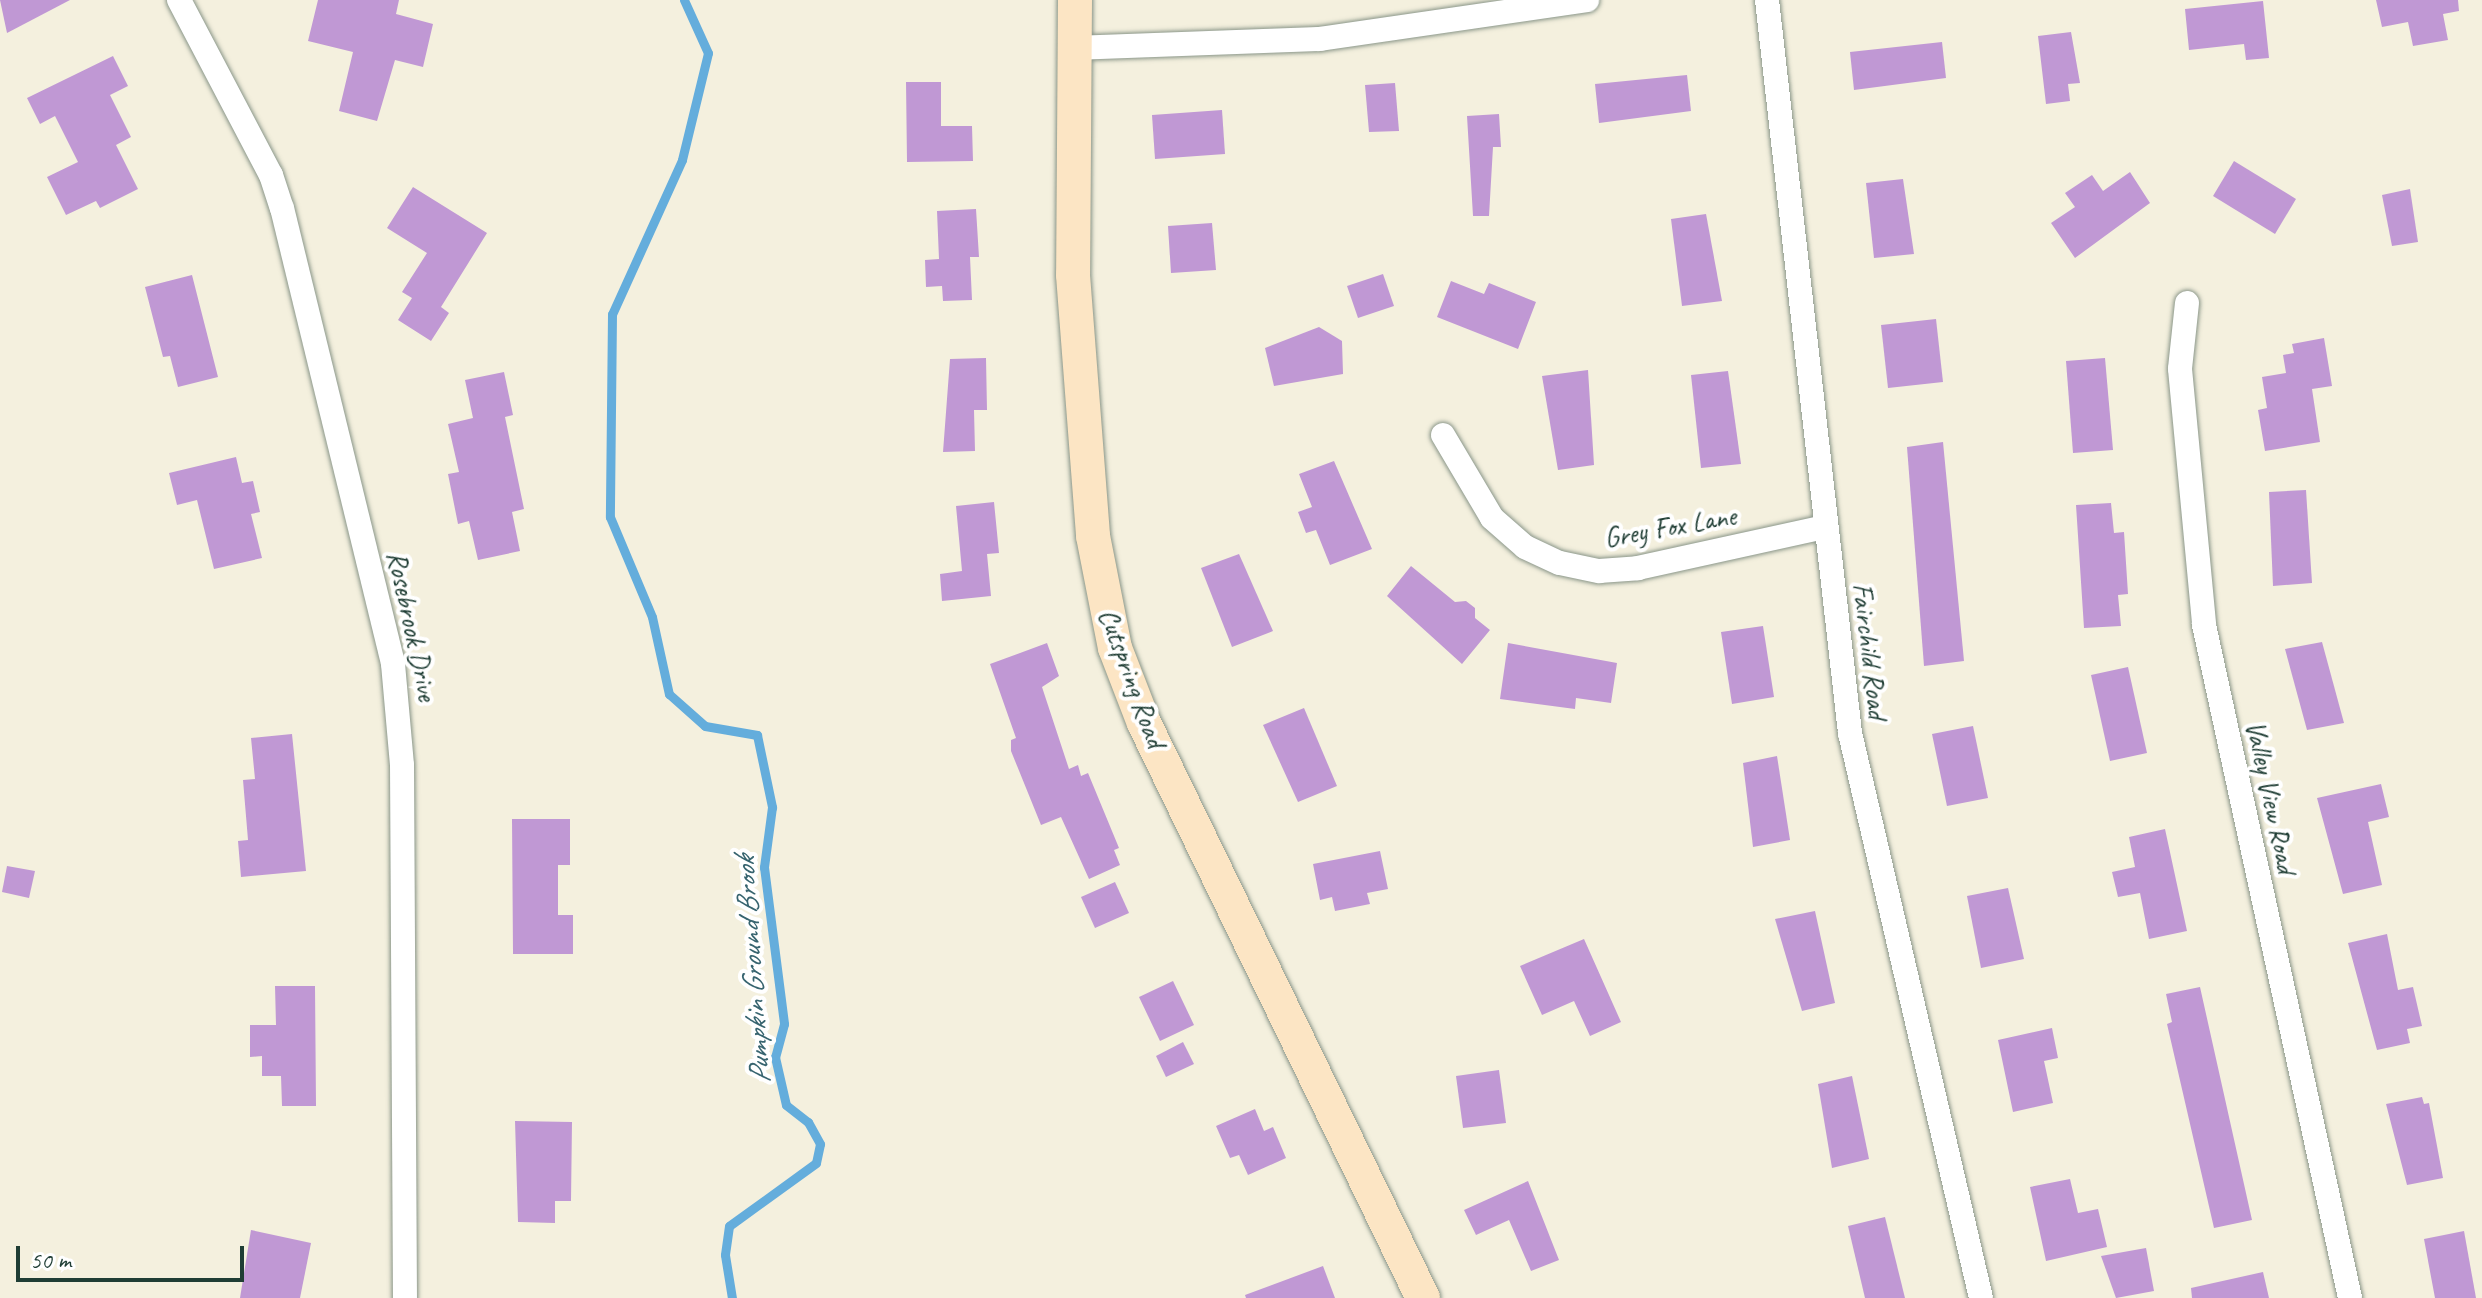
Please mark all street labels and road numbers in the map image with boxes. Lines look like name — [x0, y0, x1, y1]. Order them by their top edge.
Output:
street label: Grey Fox Lane — [1601, 499, 1739, 555]
street label: Rosebrook Drive — [380, 548, 444, 704]
street label: Fairchild Road — [1845, 581, 1895, 721]
street label: Cutspring Road — [1092, 605, 1172, 751]
street label: Valley View Road — [2238, 717, 2304, 877]

